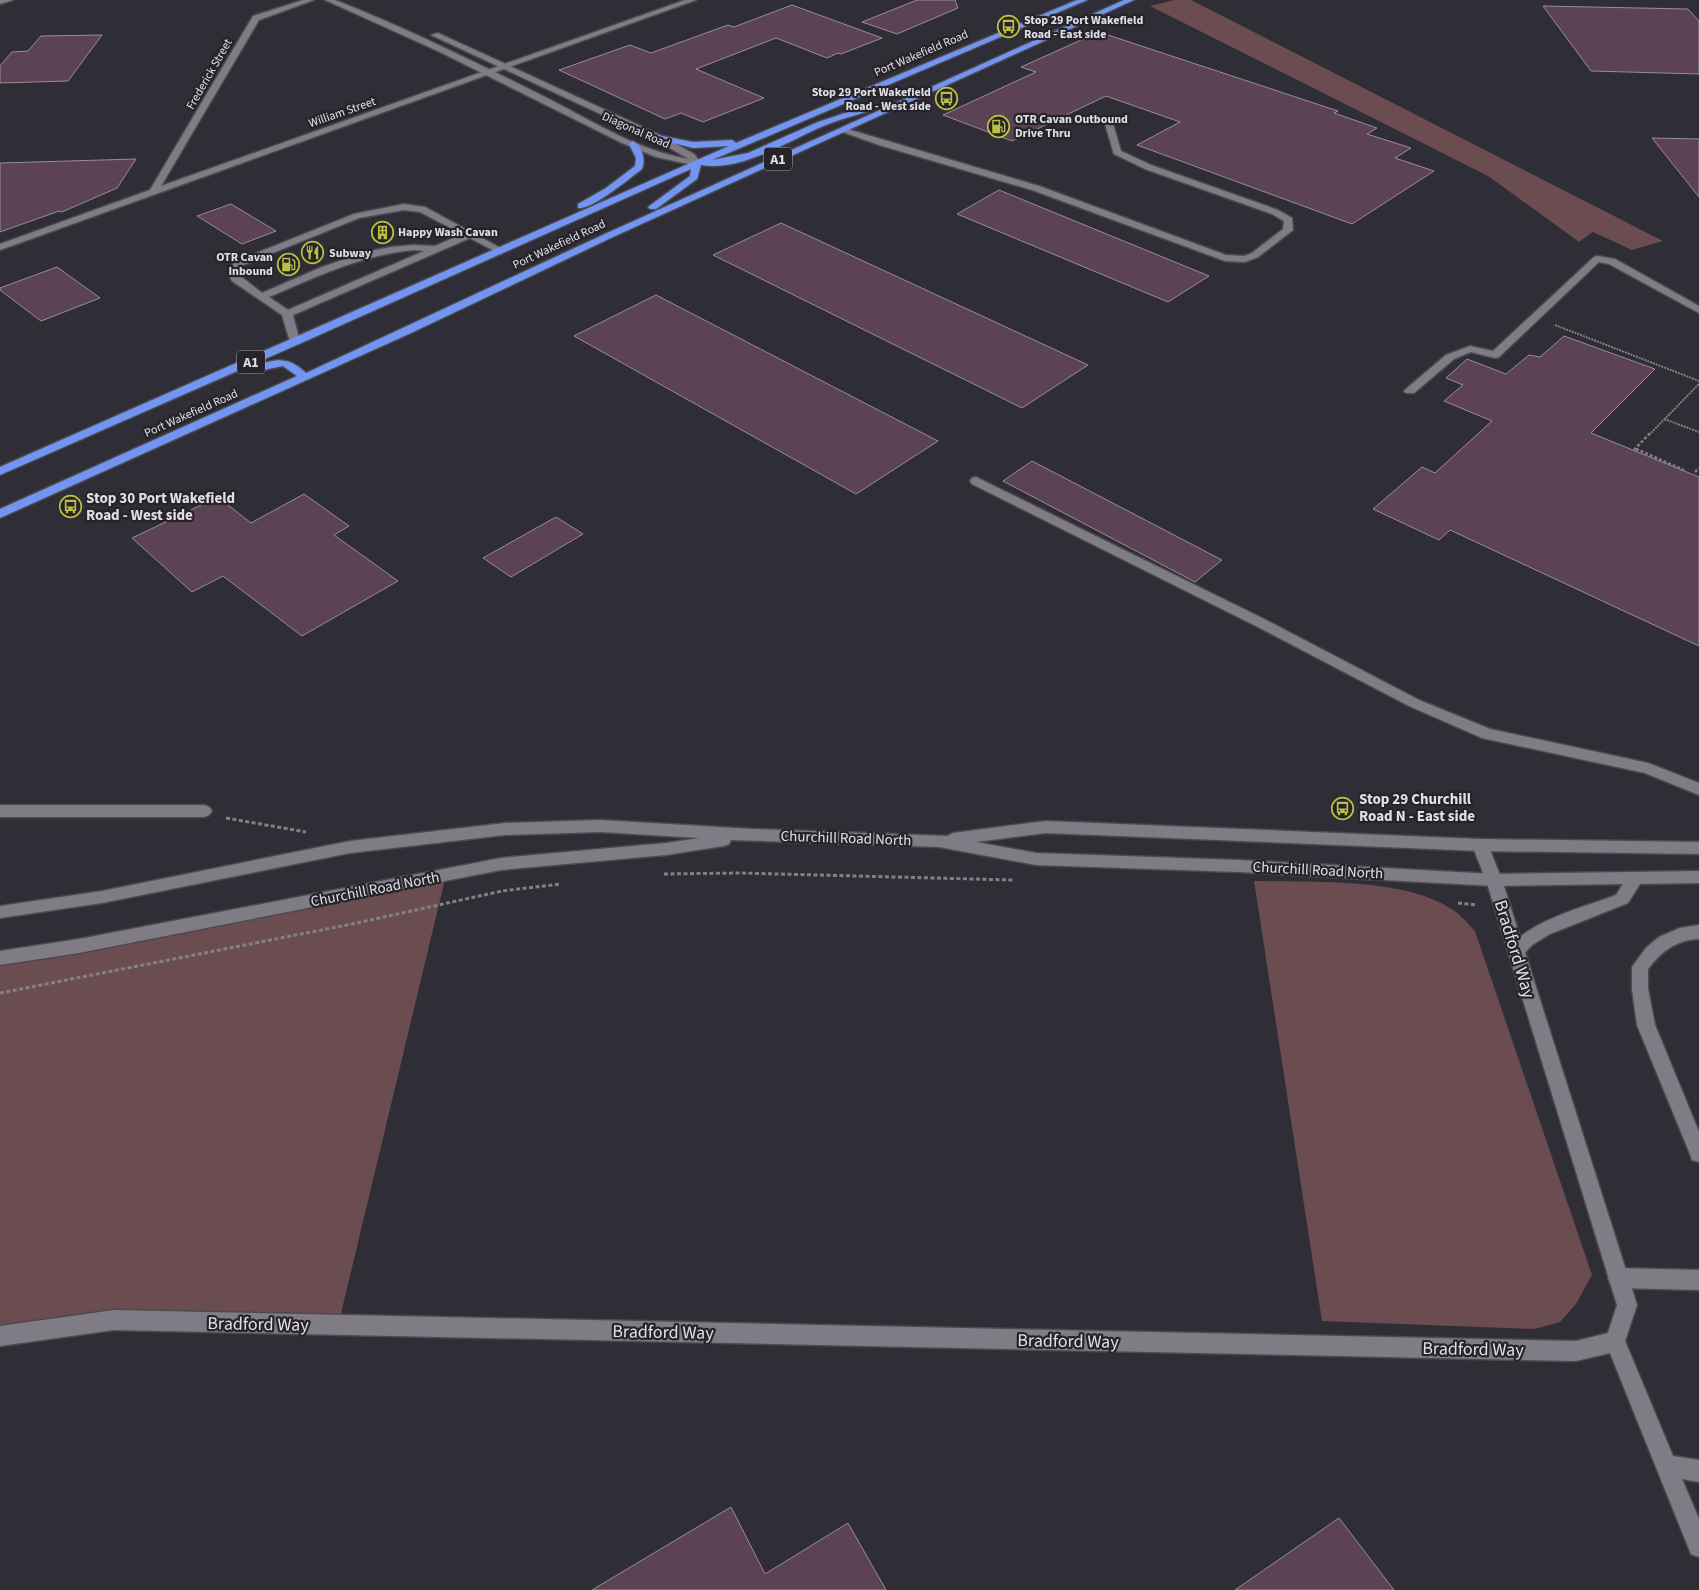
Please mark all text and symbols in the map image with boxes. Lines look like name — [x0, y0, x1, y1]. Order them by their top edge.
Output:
place label: Stop 29 Port Wakefield Road - East side — [1024, 12, 1143, 43]
bus stop icon: Stop 29 Port Wakefield Road - East side — [996, 15, 1020, 39]
street label: Port Wakefield Road — [871, 26, 971, 81]
street label: Frederick Street — [182, 36, 237, 113]
place label: Stop 29 Port Wakefield Road - West side — [812, 84, 931, 115]
bus stop icon: Stop 29 Port Wakefield Road - West side — [935, 87, 959, 111]
street label: William Street — [306, 93, 378, 132]
street label: Diagonal Road — [599, 108, 672, 153]
place label: OTR Cavan Outbound Drive Thru — [1015, 111, 1128, 142]
fuel station icon: OTR Cavan Outbound Drive Thru — [987, 114, 1011, 138]
road number: A1 — [764, 148, 792, 170]
street label: Port Wakefield Road — [510, 215, 609, 273]
building icon: Happy Wash Cavan — [370, 220, 394, 244]
place label: Happy Wash Cavan — [398, 224, 498, 241]
restaurant icon: Subway — [301, 241, 325, 265]
place label: Subway — [329, 245, 372, 262]
place label: OTR Cavan Inbound — [216, 249, 273, 280]
fuel station icon: OTR Cavan Inbound — [277, 252, 301, 276]
road number: A1 — [237, 351, 265, 374]
street label: Port Wakefield Road — [142, 385, 241, 442]
place label: Stop 30 Port Wakefield Road - West side — [86, 488, 235, 526]
bus stop icon: Stop 30 Port Wakefield Road - West side — [58, 495, 82, 519]
place label: Stop 29 Churchill Road N - East side — [1359, 789, 1475, 827]
bus stop icon: Stop 29 Churchill Road N - East side — [1331, 796, 1355, 820]
street label: Churchill Road North — [780, 826, 912, 851]
street label: Churchill Road North — [1252, 857, 1384, 884]
street label: Churchill Road North — [309, 867, 441, 912]
street label: Bradford Way — [1488, 897, 1541, 1002]
street label: Bradford Way — [207, 1311, 309, 1338]
street label: Bradford Way — [612, 1319, 714, 1346]
street label: Bradford Way — [1017, 1328, 1119, 1355]
street label: Bradford Way — [1422, 1336, 1524, 1363]

